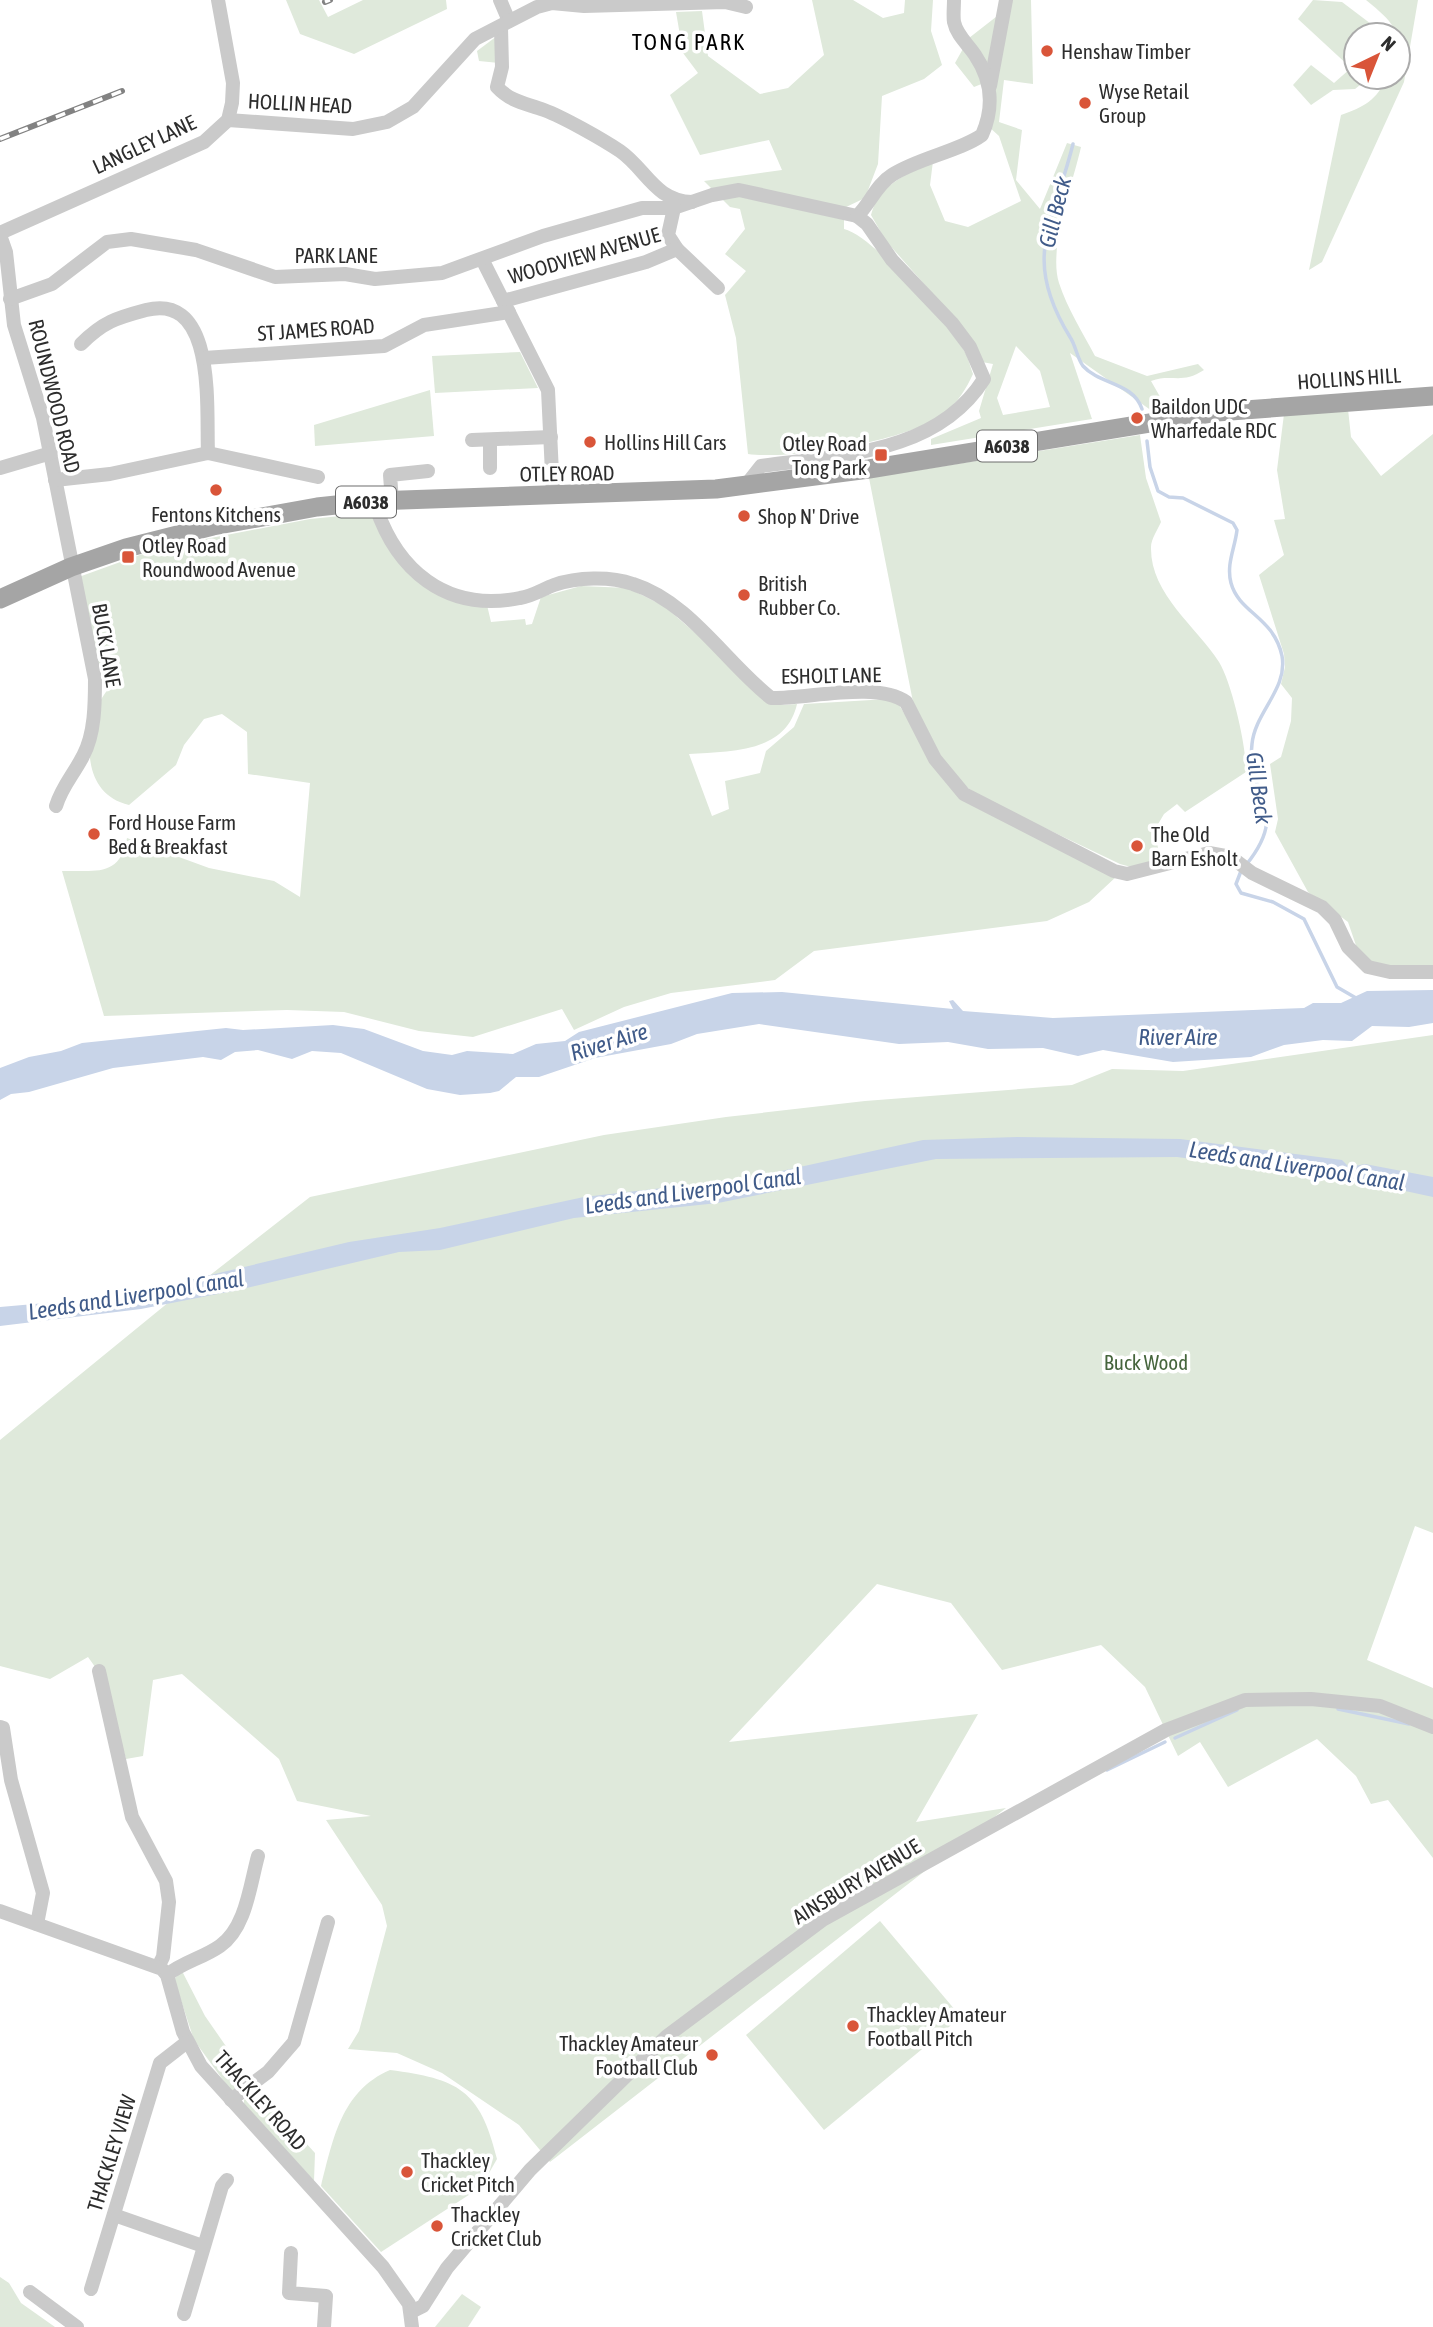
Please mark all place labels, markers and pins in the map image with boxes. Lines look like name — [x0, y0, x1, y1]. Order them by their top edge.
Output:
place label: Henshaw Timber — [1061, 39, 1191, 63]
marker: Henshaw Timber — [1039, 43, 1055, 59]
place label: Wyse Retail Group — [1099, 79, 1189, 127]
marker: Wyse Retail Group — [1077, 95, 1093, 111]
place label: Baildon UDC Wharfedale RDC — [1151, 394, 1277, 442]
marker: Baildon UDC Wharfedale RDC — [1129, 410, 1145, 426]
place label: Hollins Hill Cars — [604, 430, 726, 454]
place label: Otley Road Tong Park — [782, 431, 867, 479]
marker: Hollins Hill Cars — [582, 434, 598, 450]
marker: Otley Road Tong Park — [873, 447, 889, 463]
marker: Fentons Kitchens — [208, 482, 224, 498]
place label: Fentons Kitchens — [151, 502, 281, 526]
place label: Shop N' Drive — [758, 504, 859, 528]
marker: Shop N' Drive — [736, 508, 752, 524]
place label: Otley Road Roundwood Avenue — [142, 533, 296, 581]
marker: Otley Road Roundwood Avenue — [120, 549, 136, 565]
place label: British Rubber Co. — [758, 571, 840, 619]
marker: British Rubber Co. — [736, 587, 752, 603]
place label: Ford House Farm Bed & Breakfast — [108, 810, 236, 858]
place label: The Old Barn Esholt — [1151, 822, 1238, 870]
marker: Ford House Farm Bed & Breakfast — [86, 826, 102, 842]
marker: The Old Barn Esholt — [1129, 838, 1145, 854]
place label: Thackley Amateur Football Pitch — [867, 2002, 1007, 2050]
marker: Thackley Amateur Football Pitch — [845, 2018, 861, 2034]
place label: Thackley Amateur Football Club — [559, 2031, 699, 2079]
marker: Thackley Amateur Football Club — [704, 2047, 720, 2063]
place label: Thackley Cricket Pitch — [421, 2148, 515, 2196]
marker: Thackley Cricket Pitch — [399, 2164, 415, 2180]
place label: Thackley Cricket Club — [451, 2202, 542, 2250]
marker: Thackley Cricket Club — [429, 2218, 445, 2234]

